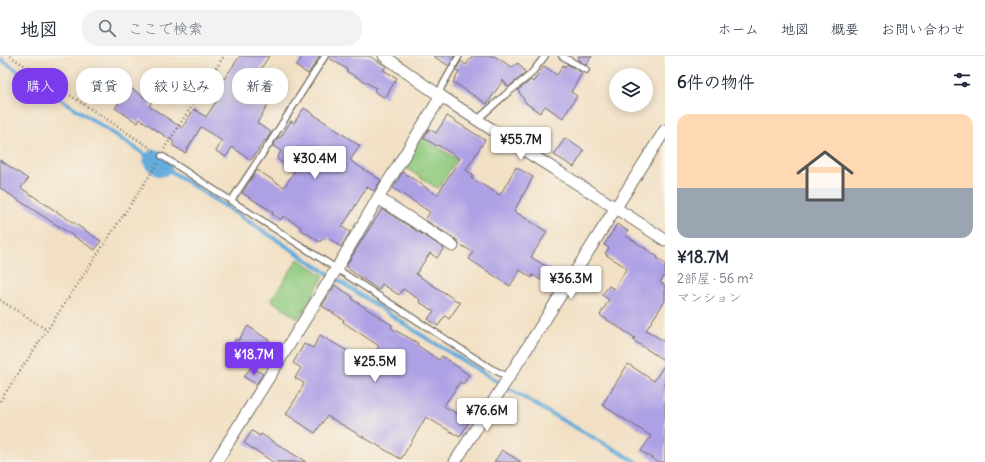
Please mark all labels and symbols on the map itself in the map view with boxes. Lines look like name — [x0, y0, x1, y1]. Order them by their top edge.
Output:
pin: ¥55.7M — [488, 127, 554, 161]
pin: ¥30.4M — [282, 146, 348, 180]
pin: ¥36.3M — [538, 266, 604, 300]
pin: ¥18.7M — [221, 342, 287, 376]
pin: ¥25.5M — [342, 349, 408, 383]
pin: ¥76.6M — [454, 398, 520, 432]

